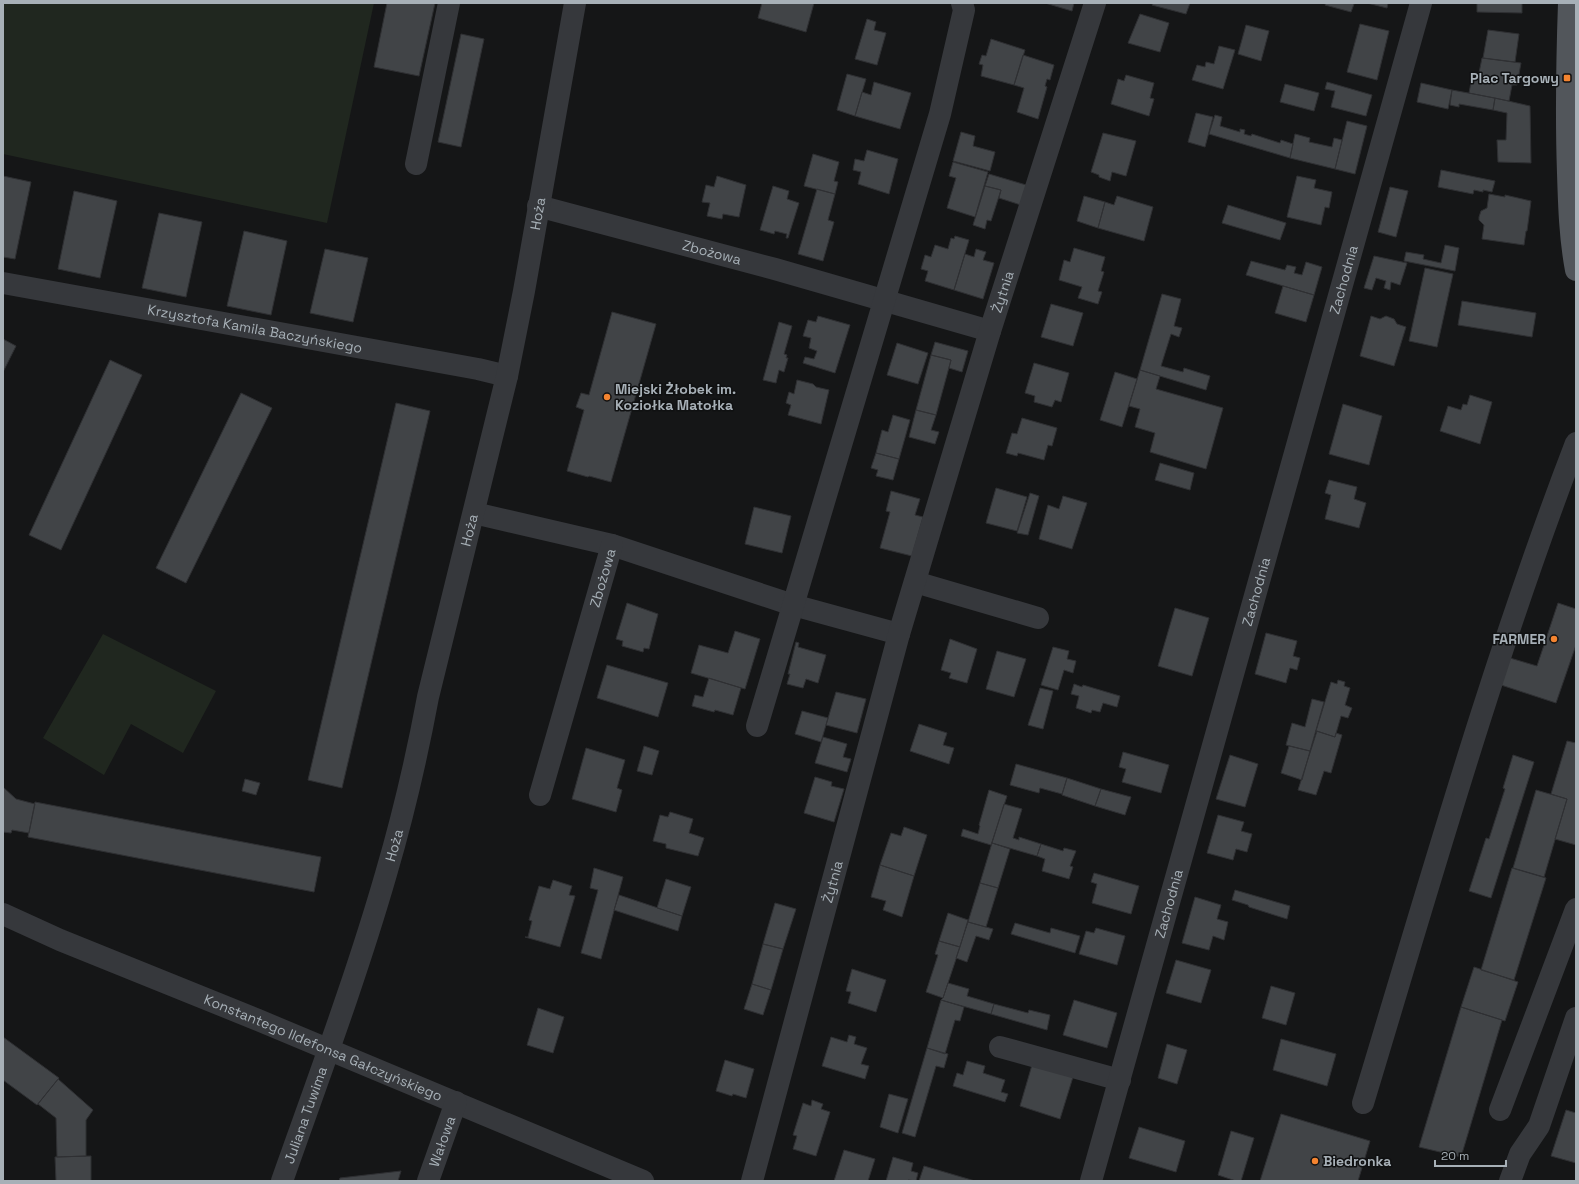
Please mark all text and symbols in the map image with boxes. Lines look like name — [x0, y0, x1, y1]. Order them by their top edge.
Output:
place label: Plac Targowy — [1470, 69, 1559, 87]
marker: Plac Targowy — [1562, 73, 1572, 83]
street label: Hoża — [526, 196, 549, 231]
street label: Zbożowa — [681, 236, 743, 269]
street label: Zachodnia — [1325, 243, 1362, 316]
street label: Żytnia — [987, 268, 1018, 315]
street label: Krzysztofa Kamila Baczyńskiego — [146, 300, 364, 357]
place label: Miejski Żłobek im. Koziołka Matołka — [615, 380, 736, 414]
marker: Miejski Żłobek im. Koziołka Matołka — [602, 392, 612, 402]
street label: Hoża — [456, 512, 482, 548]
street label: Zbożowa — [586, 546, 620, 609]
street label: Zachodnia — [1238, 555, 1274, 628]
place label: FARMER — [1492, 630, 1546, 648]
marker: FARMER — [1549, 634, 1559, 644]
street label: Hoża — [381, 827, 407, 864]
street label: Żytnia — [818, 858, 847, 905]
street label: Zachodnia — [1150, 867, 1187, 940]
street label: Konstantego Ildefonsa Gałczyńskiego — [201, 990, 445, 1105]
street label: Juliana Tuwima — [280, 1064, 331, 1166]
street label: Wałowa — [425, 1113, 459, 1169]
scale bar — [1435, 1142, 1506, 1168]
text: 20 m — [1441, 1148, 1469, 1164]
place label: Biedronka — [1323, 1152, 1391, 1170]
marker: Biedronka — [1310, 1156, 1320, 1166]

